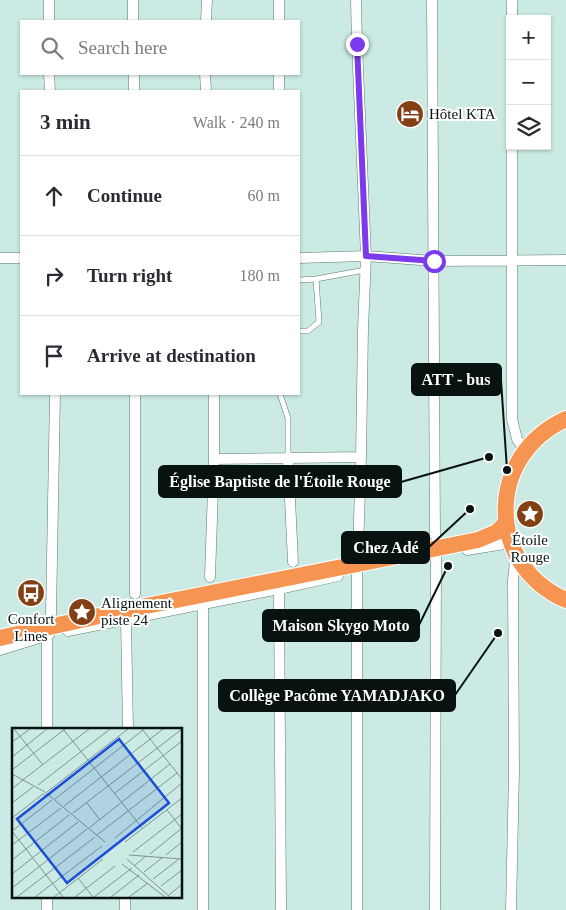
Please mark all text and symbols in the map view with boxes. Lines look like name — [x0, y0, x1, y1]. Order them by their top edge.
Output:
map controls — [506, 15, 551, 150]
button: + — [506, 15, 551, 60]
search box — [20, 20, 300, 75]
route end — [346, 33, 369, 56]
icon: search — [38, 34, 66, 62]
text: Search here — [78, 37, 167, 58]
button: − — [506, 60, 551, 105]
hotel icon: Hôtel KTA — [395, 99, 425, 129]
button: layers — [506, 105, 551, 150]
place label: Hôtel KTA — [429, 106, 496, 122]
text: 3 min — [40, 110, 91, 134]
text: Walk · 240 m — [193, 114, 280, 131]
icon: ahead — [40, 182, 68, 210]
text: Continue — [87, 185, 162, 206]
text: 60 m — [248, 187, 280, 204]
route start — [423, 250, 446, 273]
icon: right — [40, 262, 68, 290]
text: Turn right — [87, 265, 172, 286]
text: 180 m — [240, 267, 280, 284]
icon: arrive — [40, 342, 68, 370]
text: Arrive at destination — [87, 345, 256, 366]
callout: ATT - bus — [412, 364, 501, 395]
text: ATT - bus — [422, 371, 490, 388]
callout: Église Baptiste de l'Étoile Rouge — [159, 466, 401, 497]
text: Église Baptiste de l'Étoile Rouge — [169, 472, 391, 491]
place icon: Étoile Rouge — [515, 499, 545, 529]
callout: Chez Adé — [342, 532, 429, 563]
place label: Étoile Rouge — [510, 532, 550, 565]
text: Chez Adé — [353, 539, 419, 556]
bus stop icon: Confort Lines — [16, 578, 46, 608]
place label: Alignement piste 24 — [101, 595, 173, 628]
place icon: Alignement piste 24 — [67, 597, 97, 627]
callout: Maison Skygo Moto — [263, 610, 419, 641]
place label: Confort Lines — [8, 611, 55, 644]
text: Maison Skygo Moto — [273, 617, 409, 635]
callout: Collège Pacôme YAMADJAKO — [219, 680, 455, 711]
text: Collège Pacôme YAMADJAKO — [229, 687, 445, 705]
inset map — [12, 728, 182, 898]

